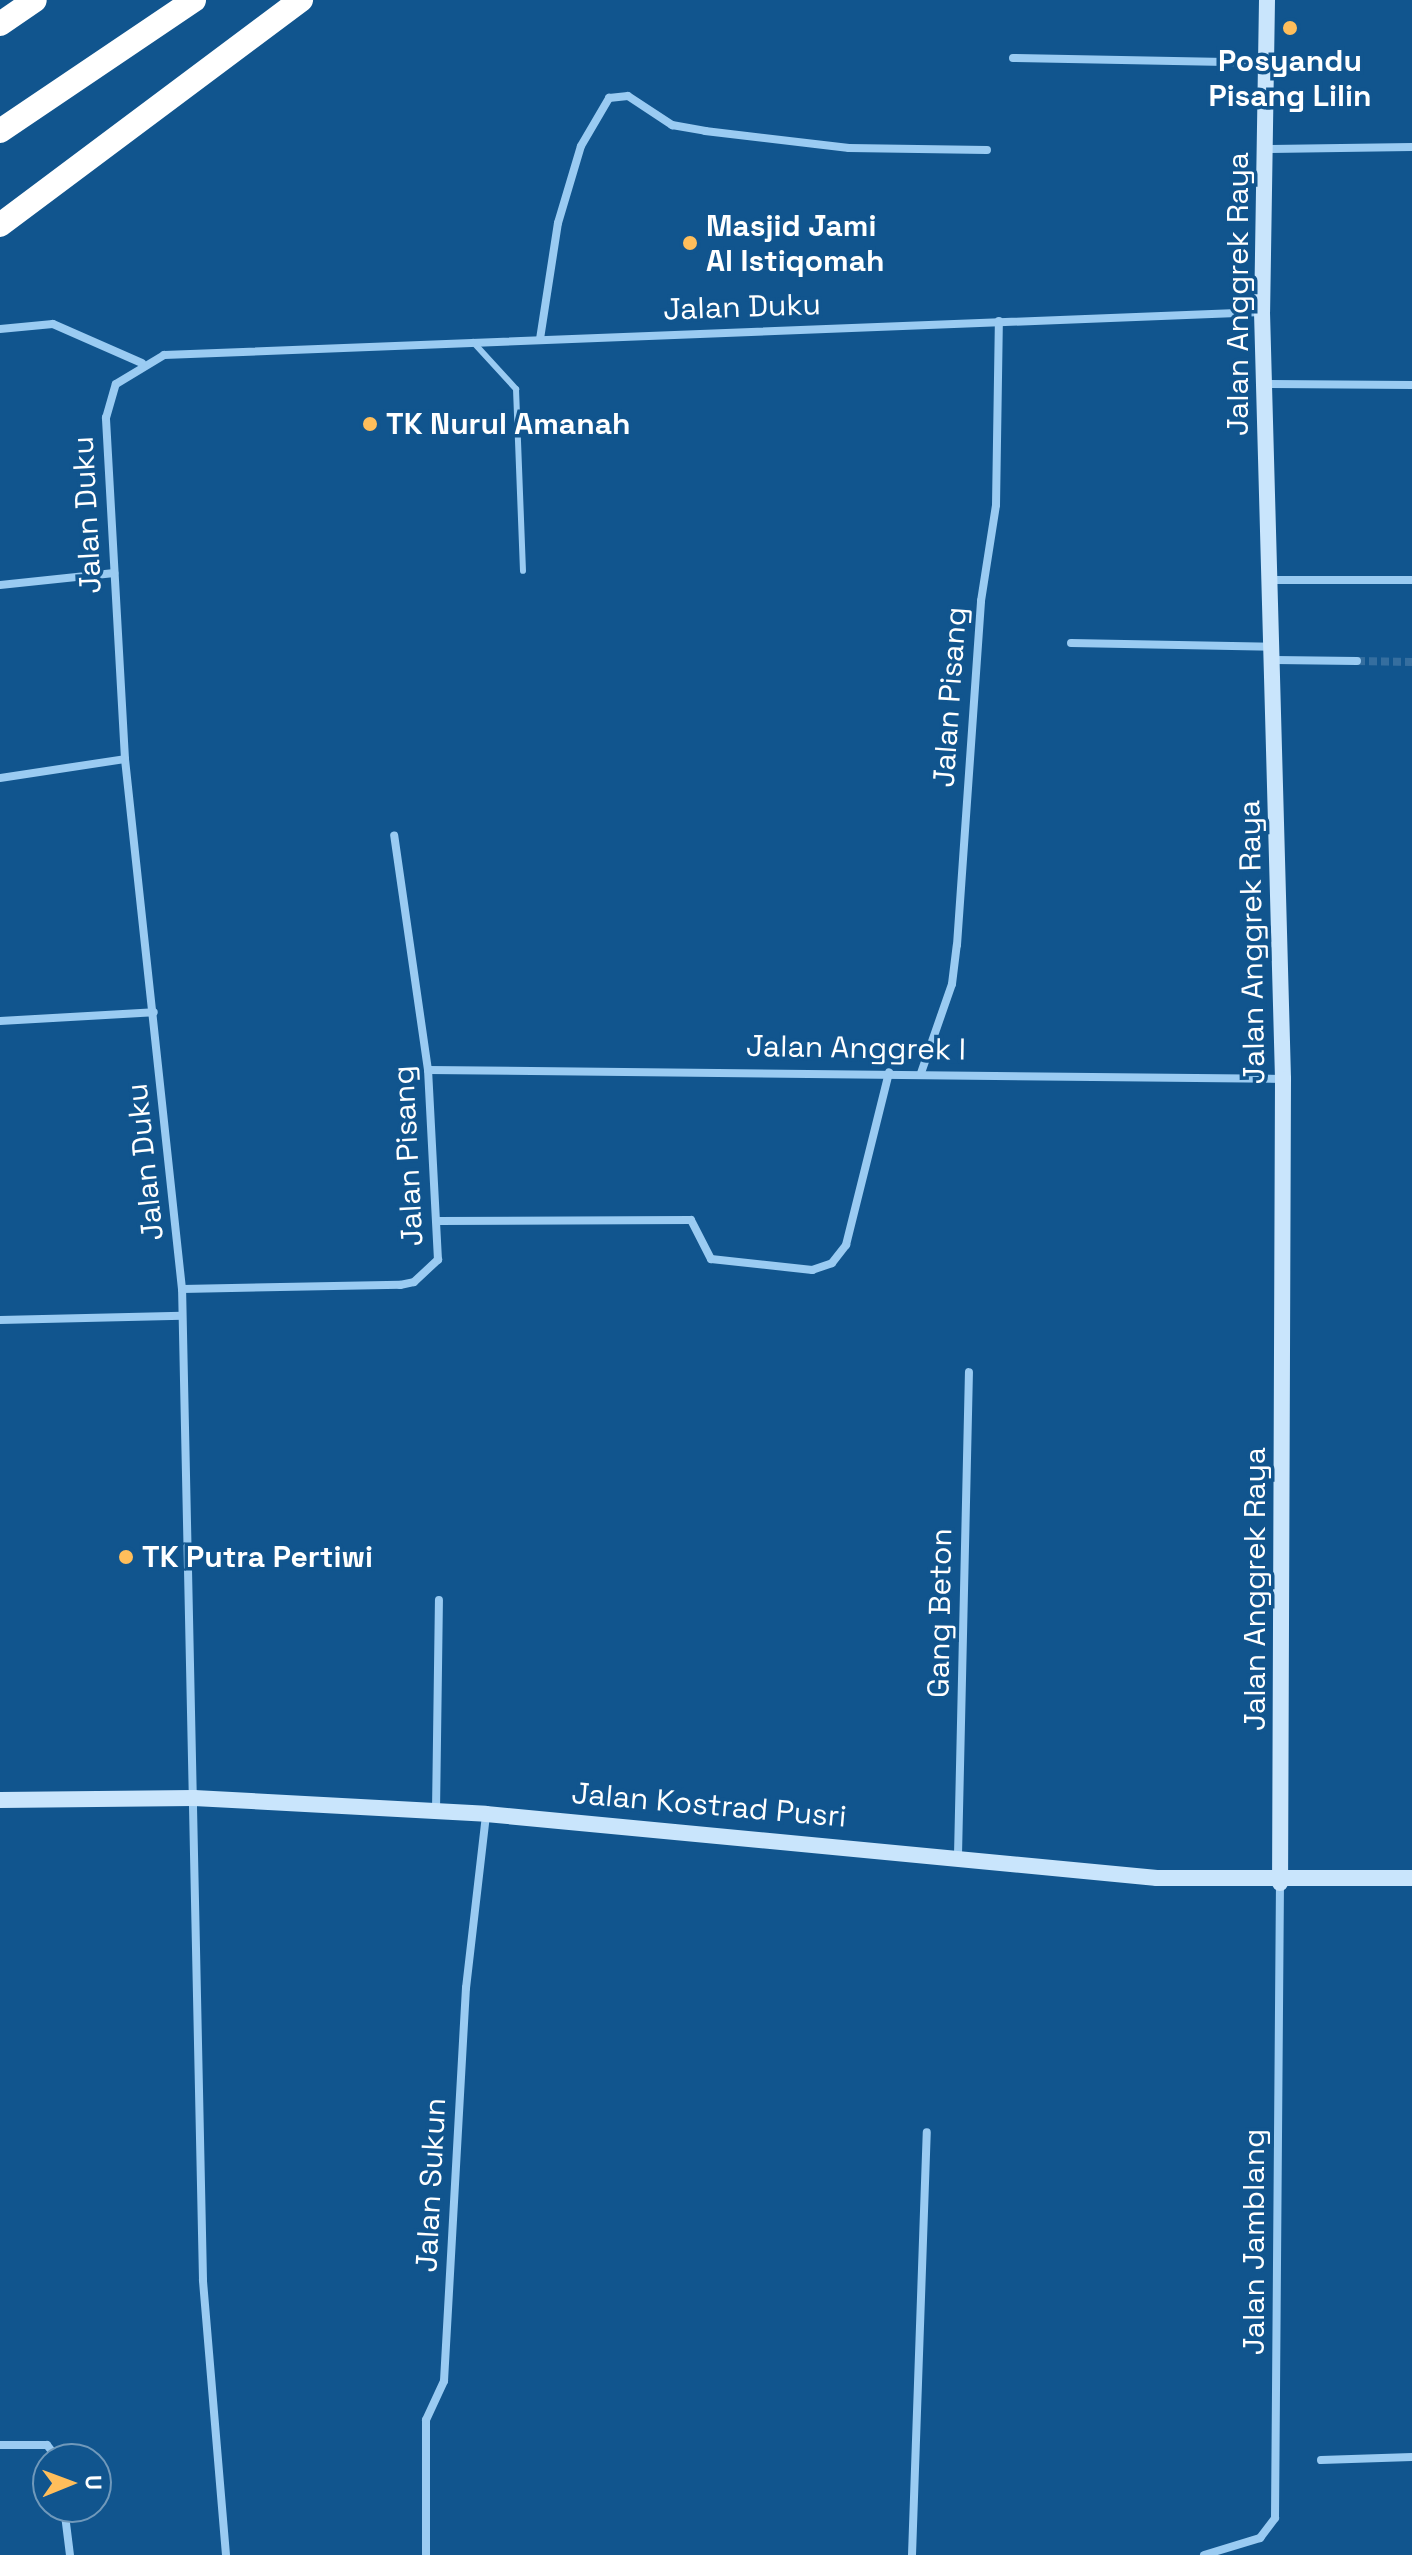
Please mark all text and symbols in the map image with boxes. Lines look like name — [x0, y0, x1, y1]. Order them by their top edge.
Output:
marker: Posyandu Pisang Lilin — [1279, 17, 1301, 39]
place label: Posyandu Pisang Lilin — [1209, 43, 1371, 114]
street label: Jalan Anggrek Raya — [1220, 152, 1256, 436]
place label: Masjid Jami Al Istiqomah — [706, 208, 885, 278]
marker: Masjid Jami Al Istiqomah — [681, 234, 699, 252]
street label: Jalan Duku — [663, 286, 821, 328]
place label: TK Nurul Amanah — [386, 406, 631, 442]
marker: TK Nurul Amanah — [361, 415, 379, 433]
street label: Jalan Duku — [65, 435, 109, 595]
street label: Jalan Pisang — [926, 605, 974, 789]
street label: Jalan Anggrek Raya — [1232, 799, 1272, 1085]
street label: Jalan Anggrek I — [745, 1028, 967, 1068]
street label: Jalan Pisang — [385, 1065, 431, 1247]
street label: Jalan Duku — [119, 1082, 171, 1242]
street label: Jalan Anggrek Raya — [1237, 1447, 1273, 1731]
street label: Gang Beton — [921, 1528, 959, 1698]
place label: TK Putra Pertiwi — [142, 1539, 373, 1575]
marker: TK Putra Pertiwi — [117, 1548, 135, 1566]
street label: Jalan Kostrad Pusri — [570, 1775, 848, 1835]
street label: Jalan Sukun — [408, 2097, 454, 2273]
street label: Jalan Jamblang — [1236, 2129, 1272, 2355]
north arrow — [32, 2443, 112, 2523]
text: U — [80, 2475, 108, 2490]

